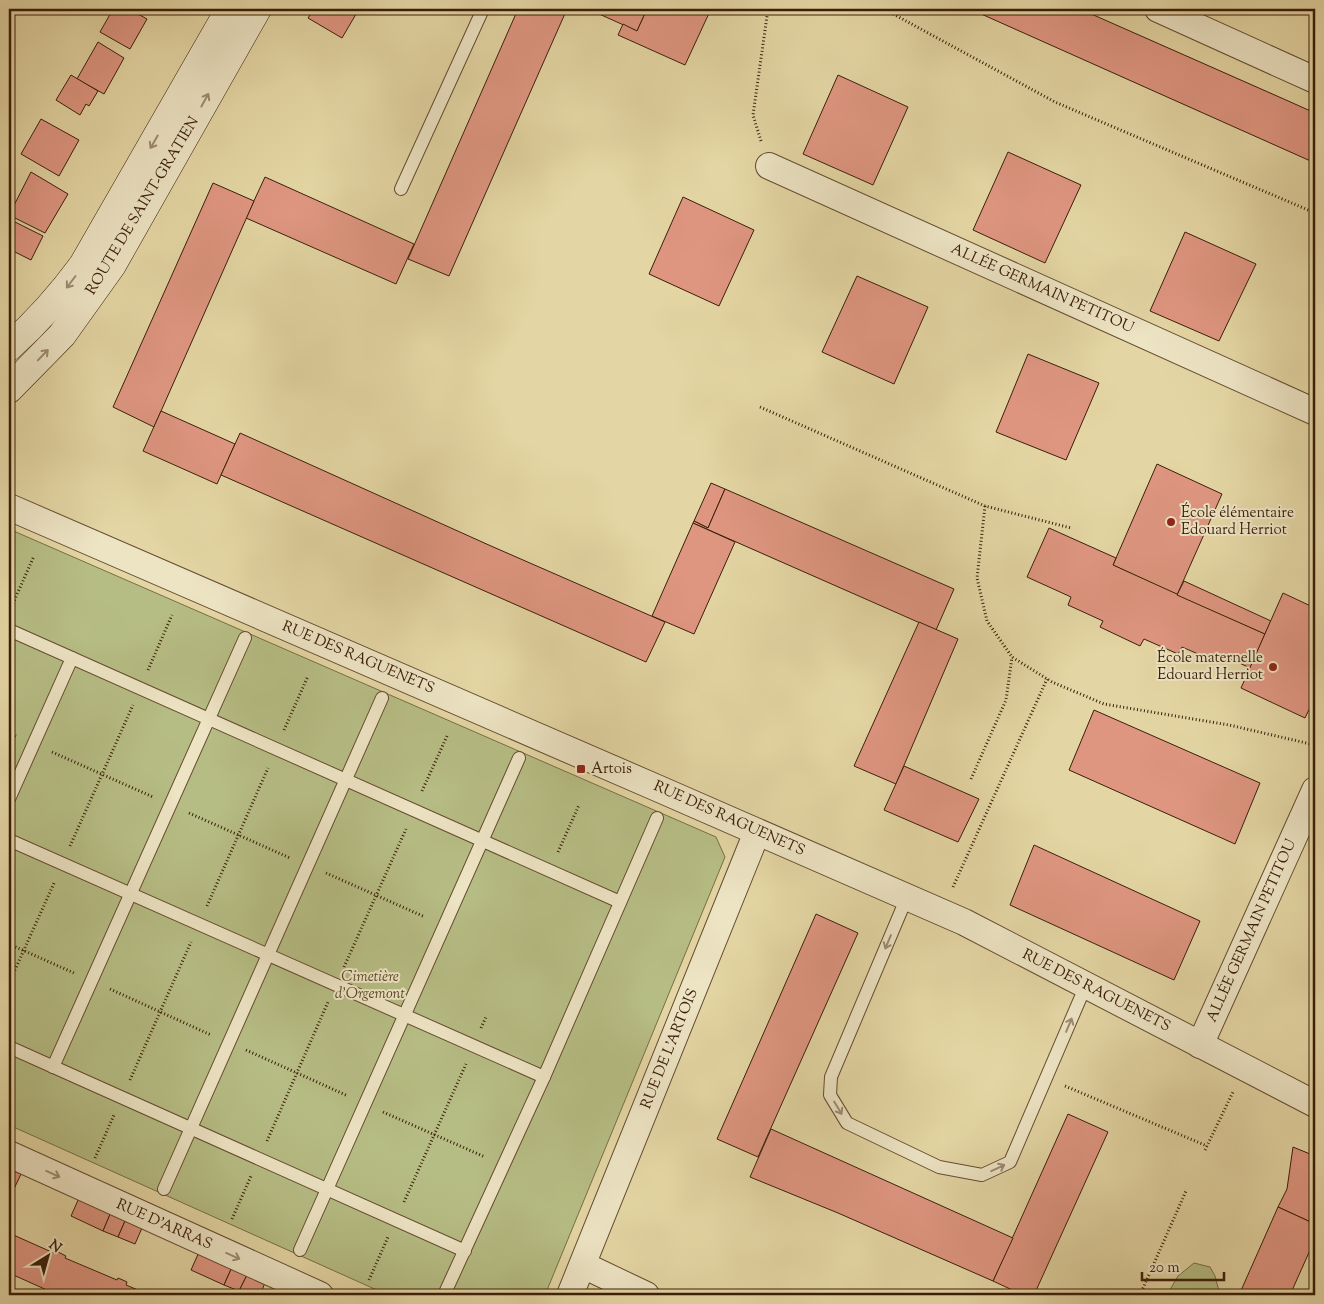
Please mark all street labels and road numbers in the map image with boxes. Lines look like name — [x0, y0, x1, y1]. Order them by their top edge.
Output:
street label: ROUTE DE SAINT-GRATIEN — [81, 113, 205, 299]
street label: ALLÉE GERMAIN PETITOU — [947, 238, 1137, 339]
street label: RUE DES RAGUENETS — [279, 616, 438, 700]
street label: RUE DES RAGUENETS — [650, 776, 808, 862]
street label: ALLÉE GERMAIN PETITOU — [1201, 836, 1302, 1026]
street label: RUE DES RAGUENETS — [1018, 944, 1174, 1038]
street label: RUE DE L'ARTOIS — [636, 986, 704, 1112]
street label: RUE D'ARRAS — [113, 1194, 215, 1256]

